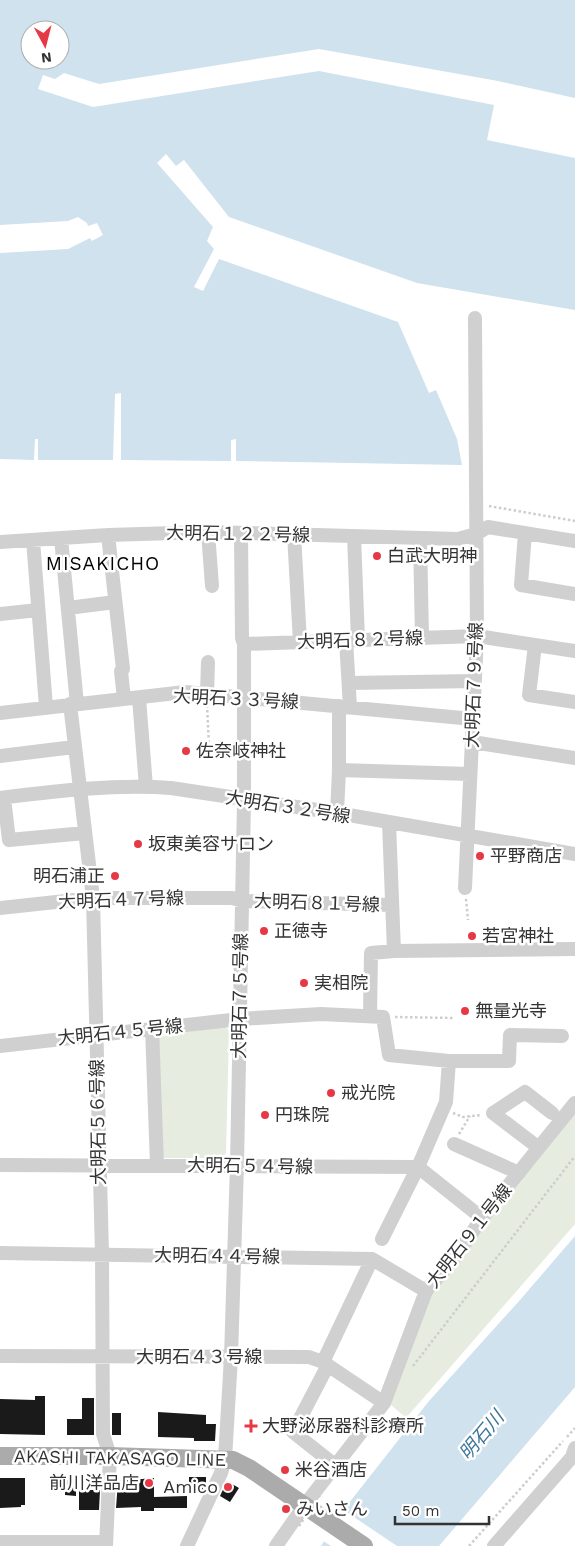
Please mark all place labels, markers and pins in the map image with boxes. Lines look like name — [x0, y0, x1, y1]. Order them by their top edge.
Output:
place label: 白武大明神 — [387, 545, 477, 566]
marker: 白武大明神 — [371, 550, 383, 562]
place label: 佐奈岐神社 — [196, 740, 286, 761]
marker: 佐奈岐神社 — [180, 745, 192, 757]
place label: 坂東美容サロン — [148, 833, 274, 854]
marker: 坂東美容サロン — [132, 838, 144, 850]
place label: 平野商店 — [490, 845, 562, 866]
marker: 平野商店 — [474, 850, 486, 862]
place label: 明石浦正 — [33, 865, 105, 886]
marker: 明石浦正 — [109, 870, 121, 882]
place label: 正徳寺 — [274, 920, 328, 941]
marker: 正徳寺 — [258, 925, 270, 937]
place label: 若宮神社 — [482, 925, 554, 946]
marker: 若宮神社 — [466, 930, 478, 942]
place label: 実相院 — [314, 972, 368, 993]
marker: 実相院 — [298, 977, 310, 989]
place label: 無量光寺 — [475, 1000, 547, 1021]
marker: 無量光寺 — [459, 1005, 471, 1017]
place label: 戒光院 — [341, 1082, 395, 1103]
marker: 戒光院 — [325, 1087, 337, 1099]
place label: 円珠院 — [275, 1104, 329, 1125]
marker: 円珠院 — [259, 1109, 271, 1121]
place label: 大野泌尿器科診療所 — [262, 1415, 424, 1436]
marker: 大野泌尿器科診療所 — [244, 1419, 258, 1433]
place label: 米谷酒店 — [295, 1459, 367, 1480]
marker: 米谷酒店 — [279, 1464, 291, 1476]
place label: 前川洋品店 — [49, 1472, 139, 1493]
place label: Amico — [163, 1476, 218, 1497]
marker: 前川洋品店 — [143, 1477, 155, 1489]
marker: Amico — [222, 1481, 234, 1493]
place label: みいさん — [296, 1498, 368, 1519]
marker: みいさん — [280, 1503, 292, 1515]

